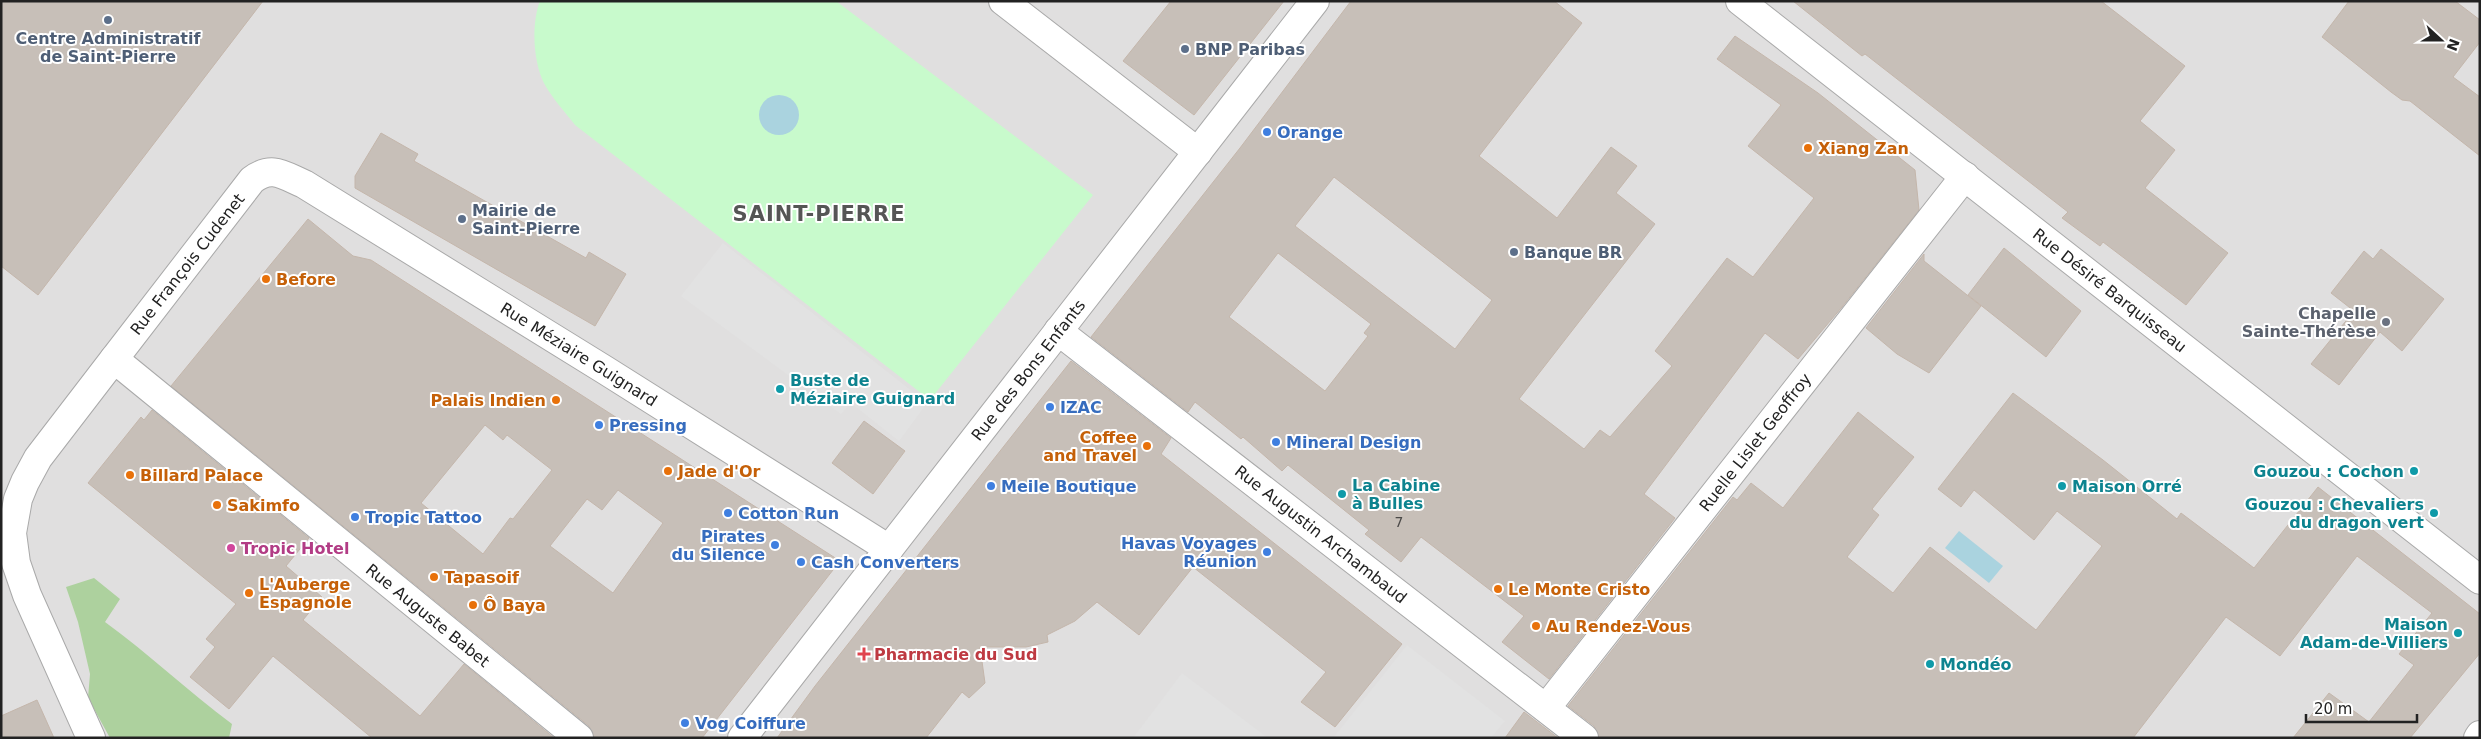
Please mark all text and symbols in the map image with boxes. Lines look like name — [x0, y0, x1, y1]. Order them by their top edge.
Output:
marker: Centre Administratif de Saint-Pierre — [102, 14, 114, 26]
north arrow — [2416, 15, 2466, 65]
place label: Centre Administratif de Saint-Pierre — [16, 29, 201, 66]
text: N — [2444, 36, 2463, 53]
place label: BNP Paribas — [1195, 40, 1305, 59]
marker: BNP Paribas — [1179, 43, 1191, 55]
place label: Orange — [1277, 123, 1343, 142]
marker: Orange — [1261, 126, 1273, 138]
place label: Xiang Zan — [1818, 139, 1909, 158]
marker: Xiang Zan — [1802, 142, 1814, 154]
street label: Rue François Cudenet — [126, 190, 248, 339]
place label: Mairie de Saint-Pierre — [472, 201, 580, 238]
district label: SAINT-PIERRE — [733, 202, 905, 226]
marker: Mairie de Saint-Pierre — [456, 213, 468, 225]
street label: Rue Désiré Barquisseau — [2029, 224, 2190, 356]
place label: Banque BR — [1524, 243, 1622, 262]
marker: Banque BR — [1508, 246, 1520, 258]
place label: Before — [276, 270, 336, 289]
marker: Before — [260, 273, 272, 285]
street label: Rue des Bons Enfants — [967, 296, 1089, 445]
street label: Rue Méziaire Guignard — [497, 298, 660, 410]
place label: Chapelle Sainte-Thérèse — [2242, 304, 2376, 341]
marker: Chapelle Sainte-Thérèse — [2380, 316, 2392, 328]
street label: Ruelle Lislet Geoffroy — [1696, 369, 1815, 515]
place label: Buste de Méziaire Guignard — [790, 371, 955, 408]
marker: Buste de Méziaire Guignard — [774, 383, 786, 395]
place label: Palais Indien — [431, 391, 546, 410]
marker: Palais Indien — [550, 394, 562, 406]
place label: IZAC — [1060, 398, 1102, 417]
marker: IZAC — [1044, 401, 1056, 413]
place label: Pressing — [609, 416, 687, 435]
marker: Pressing — [593, 419, 605, 431]
place label: Coffee and Travel — [1043, 428, 1137, 465]
place label: Mineral Design — [1286, 433, 1421, 452]
marker: Mineral Design — [1270, 436, 1282, 448]
marker: Coffee and Travel — [1141, 440, 1153, 452]
street label: Rue Augustin Archambaud — [1231, 461, 1410, 607]
place label: Jade d'Or — [677, 462, 761, 481]
place label: Gouzou : Cochon — [2253, 462, 2404, 481]
marker: Jade d'Or — [662, 465, 674, 477]
marker: Gouzou : Cochon — [2408, 465, 2420, 477]
place label: Billard Palace — [140, 466, 263, 485]
marker: Billard Palace — [124, 469, 136, 481]
place label: La Cabine à Bulles — [1352, 476, 1440, 513]
place label: Meile Boutique — [1001, 477, 1137, 496]
place label: Maison Orré — [2072, 477, 2182, 496]
marker: Meile Boutique — [985, 480, 997, 492]
marker: Maison Orré — [2056, 480, 2068, 492]
marker: La Cabine à Bulles — [1336, 488, 1348, 500]
place label: Gouzou : Chevaliers du dragon vert — [2245, 495, 2424, 532]
place label: Sakimfo — [227, 496, 300, 515]
marker: Sakimfo — [211, 499, 223, 511]
place label: Cotton Run — [738, 504, 839, 523]
marker: Cotton Run — [722, 507, 734, 519]
marker: Gouzou : Chevaliers du dragon vert — [2428, 507, 2440, 519]
place label: Tropic Tattoo — [365, 508, 482, 527]
marker: Tropic Tattoo — [349, 511, 361, 523]
house number: 7 — [1395, 514, 1403, 530]
place label: Pirates du Silence — [672, 527, 765, 564]
place label: Havas Voyages Réunion — [1121, 534, 1257, 571]
place label: Tropic Hotel — [241, 539, 349, 558]
marker: Pirates du Silence — [769, 539, 781, 551]
marker: Tropic Hotel — [225, 542, 237, 554]
marker: Havas Voyages Réunion — [1261, 546, 1273, 558]
place label: Cash Converters — [811, 553, 959, 572]
marker: Cash Converters — [795, 556, 807, 568]
street label: Rue Auguste Babet — [362, 560, 493, 671]
place label: Tapasoif — [444, 568, 520, 587]
marker: Tapasoif — [428, 571, 440, 583]
place label: L'Auberge Espagnole — [259, 575, 352, 612]
place label: Le Monte Cristo — [1508, 580, 1650, 599]
marker: Le Monte Cristo — [1492, 583, 1504, 595]
marker: L'Auberge Espagnole — [243, 587, 255, 599]
place label: Ô Baya — [483, 596, 546, 615]
marker: Ô Baya — [467, 599, 479, 611]
place label: Maison Adam-de-Villiers — [2300, 615, 2448, 652]
place label: Au Rendez-Vous — [1546, 617, 1690, 636]
marker: Au Rendez-Vous — [1530, 620, 1542, 632]
marker: Maison Adam-de-Villiers — [2452, 627, 2464, 639]
place label: Pharmacie du Sud — [874, 645, 1037, 664]
marker: Pharmacie du Sud — [858, 648, 870, 660]
place label: Mondéo — [1940, 655, 2012, 674]
marker: Mondéo — [1924, 658, 1936, 670]
scale bar — [2306, 692, 2417, 724]
text: 20 m — [2314, 700, 2352, 718]
place label: Vog Coiffure — [695, 714, 806, 733]
marker: Vog Coiffure — [679, 717, 691, 729]

